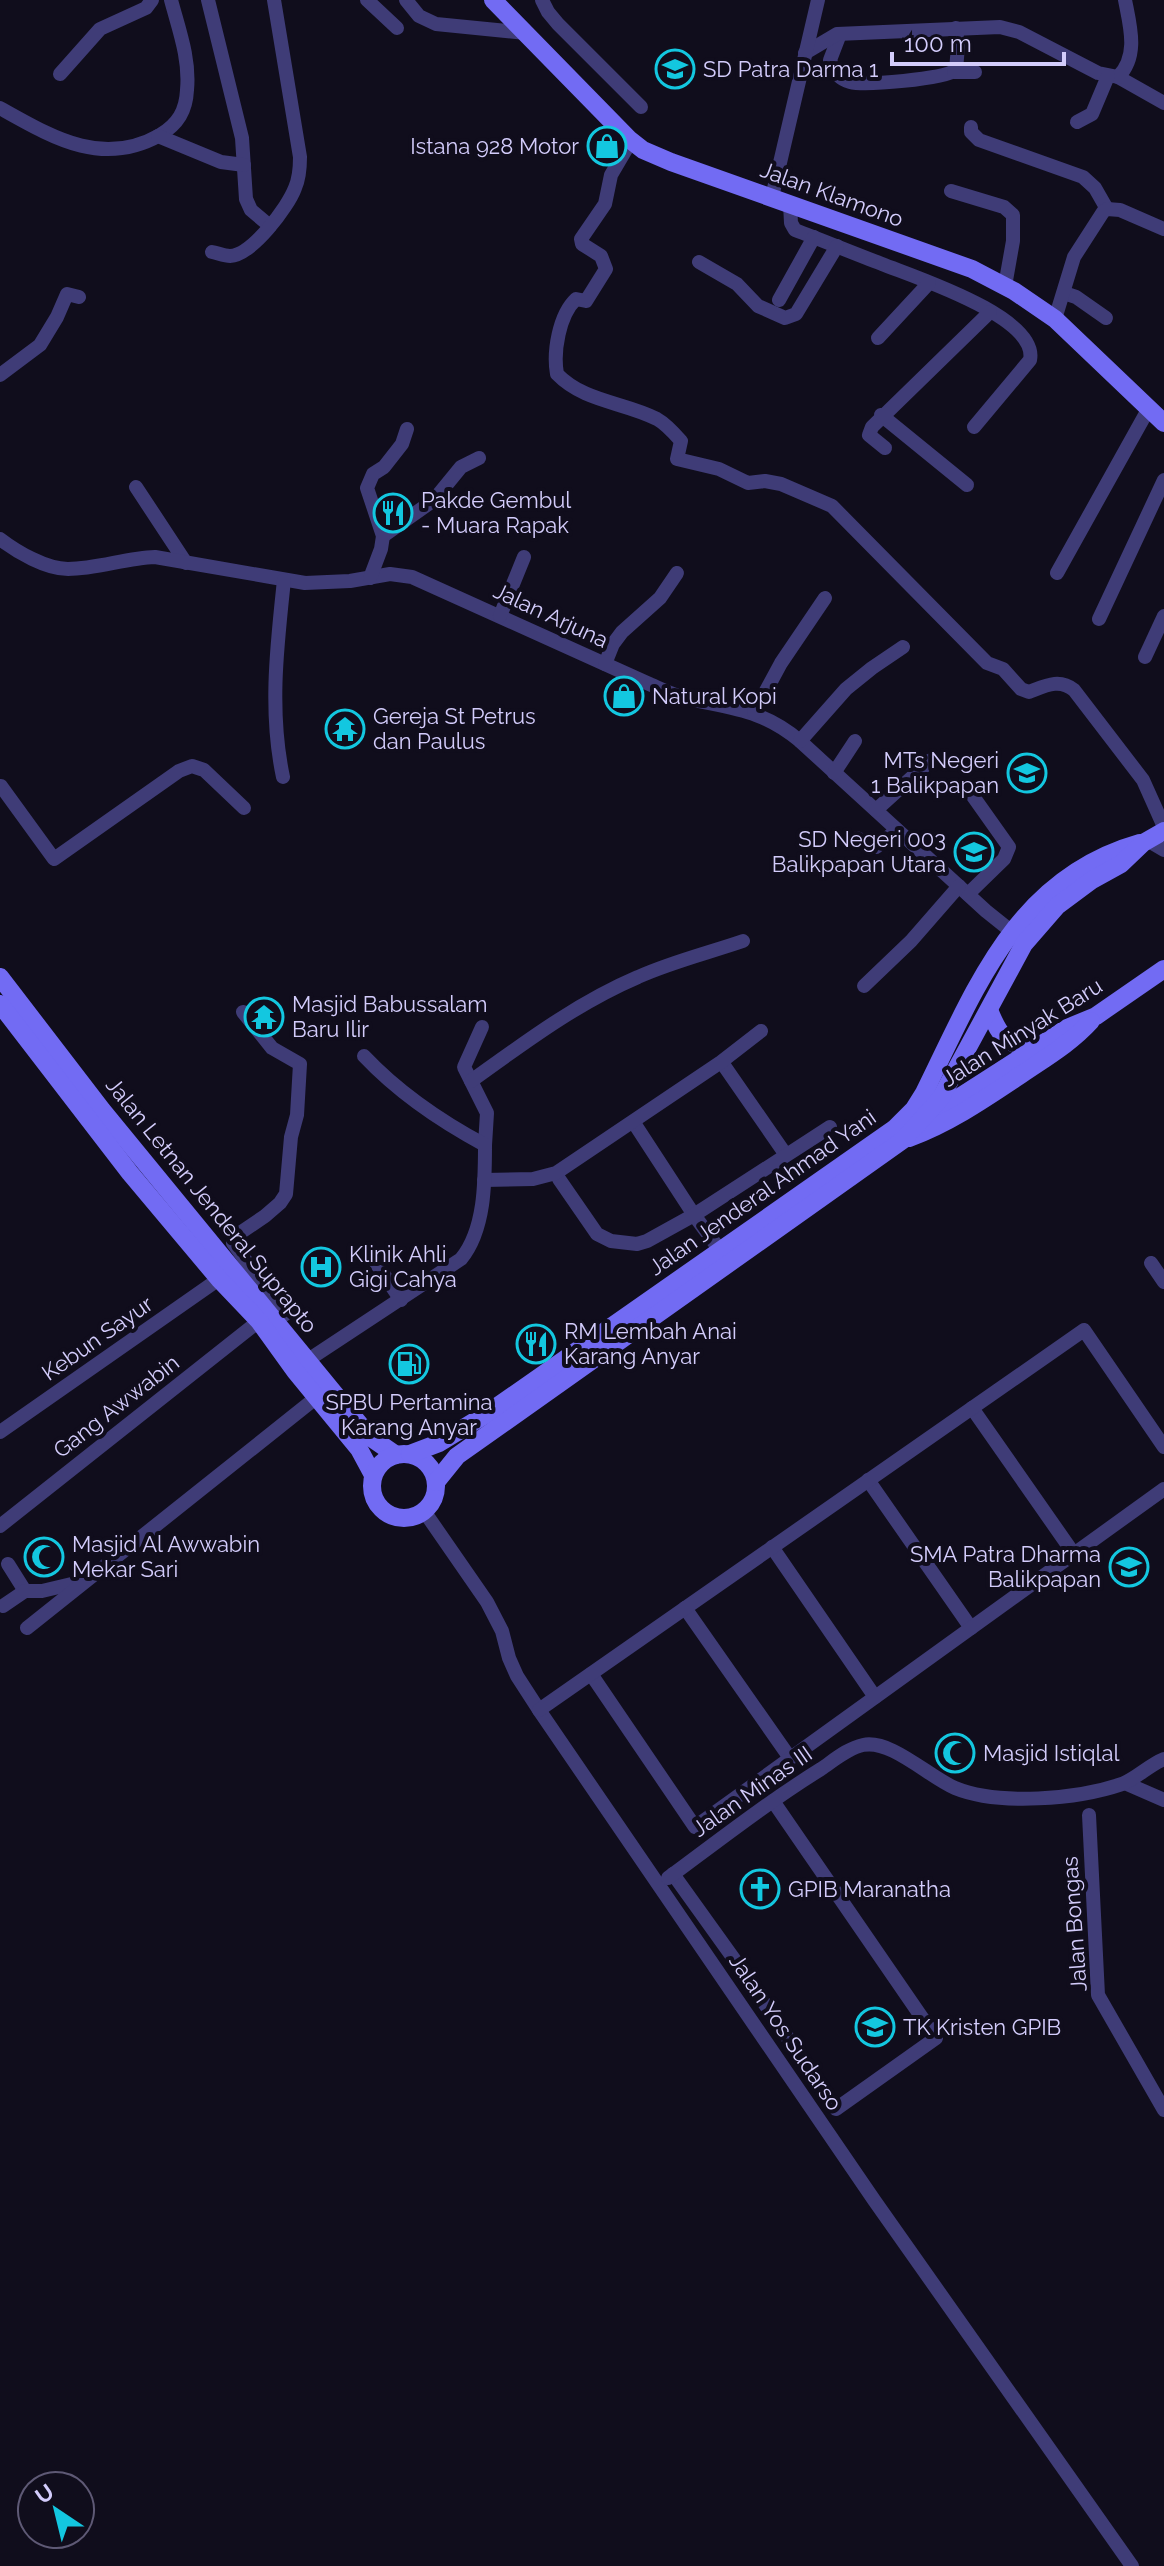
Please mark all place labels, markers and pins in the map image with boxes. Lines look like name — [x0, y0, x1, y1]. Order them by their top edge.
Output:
school or university icon: SD Patra Darma 1 — [654, 48, 696, 90]
place label: SD Patra Darma 1 — [703, 56, 878, 82]
shop icon: Istana 928 Motor — [586, 125, 628, 167]
place label: Istana 928 Motor — [410, 133, 579, 159]
place label: Pakde Gembul - Muara Rapak — [421, 487, 571, 538]
restaurant icon: Pakde Gembul - Muara Rapak — [372, 492, 414, 534]
shop icon: Natural Kopi — [603, 675, 645, 717]
place label: Natural Kopi — [652, 683, 777, 709]
place label: Gereja St Petrus dan Paulus — [373, 703, 536, 754]
temple icon: Gereja St Petrus dan Paulus — [324, 708, 366, 750]
place label: MTs Negeri 1 Balikpapan — [871, 747, 999, 798]
school or university icon: MTs Negeri 1 Balikpapan — [1006, 752, 1048, 794]
place label: SD Negeri 003 Balikpapan Utara — [772, 826, 946, 877]
school or university icon: SD Negeri 003 Balikpapan Utara — [953, 831, 995, 873]
place label: Masjid Babussalam Baru Ilir — [292, 991, 488, 1042]
temple icon: Masjid Babussalam Baru Ilir — [243, 996, 285, 1038]
place label: Klinik Ahli Gigi Cahya — [349, 1241, 457, 1292]
hospital icon: Klinik Ahli Gigi Cahya — [300, 1246, 342, 1288]
place label: RM Lembah Anai Karang Anyar — [564, 1318, 737, 1369]
restaurant icon: RM Lembah Anai Karang Anyar — [515, 1323, 557, 1365]
fuel station icon: SPBU Pertamina Karang Anyar — [388, 1343, 430, 1385]
place label: SPBU Pertamina Karang Anyar — [325, 1389, 493, 1440]
place label: Masjid Al Awwabin Mekar Sari — [72, 1531, 260, 1582]
mosque icon: Masjid Al Awwabin Mekar Sari — [23, 1536, 65, 1578]
place label: SMA Patra Dharma Balikpapan — [910, 1541, 1101, 1592]
school or university icon: SMA Patra Dharma Balikpapan — [1108, 1546, 1150, 1588]
mosque icon: Masjid Istiqlal — [934, 1732, 976, 1774]
place label: Masjid Istiqlal — [983, 1740, 1120, 1766]
church icon: GPIB Maranatha — [739, 1868, 781, 1910]
place label: GPIB Maranatha — [788, 1876, 951, 1902]
school or university icon: TK Kristen GPIB — [854, 2006, 896, 2048]
place label: TK Kristen GPIB — [903, 2014, 1061, 2040]

